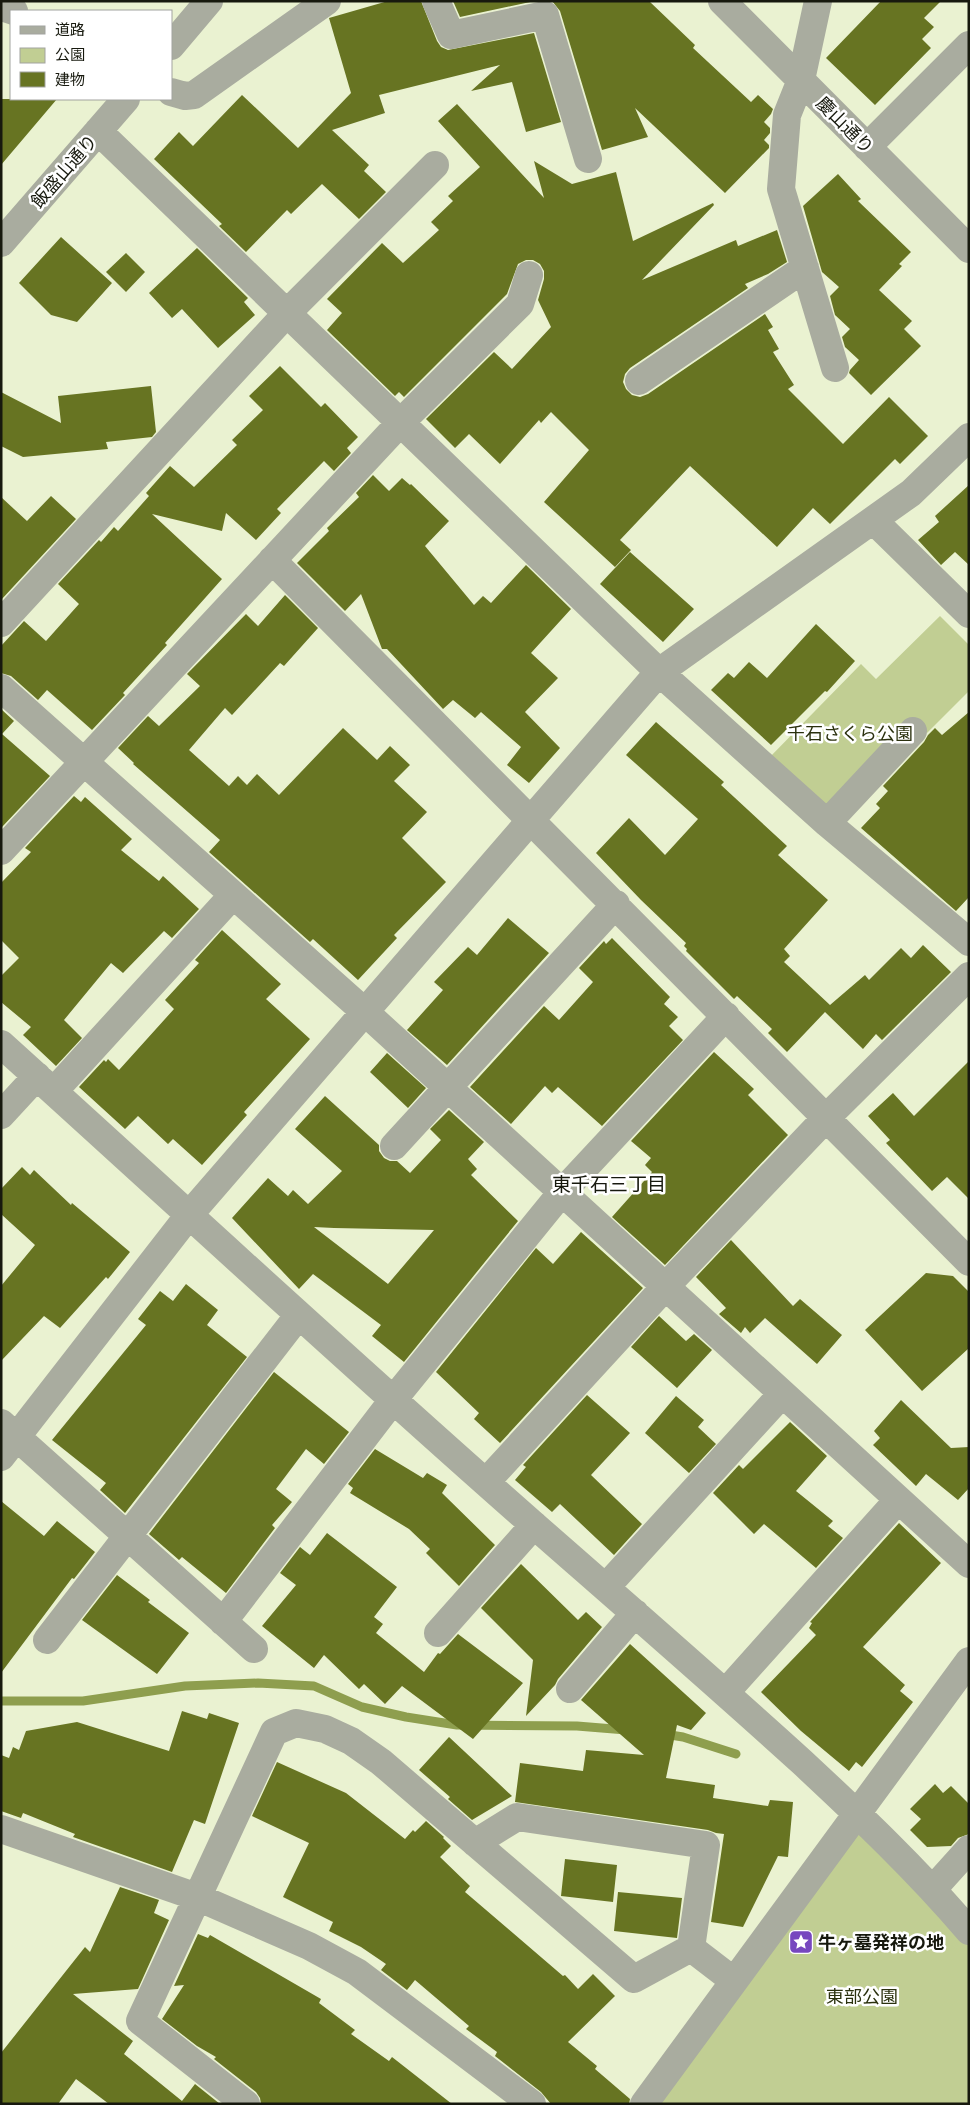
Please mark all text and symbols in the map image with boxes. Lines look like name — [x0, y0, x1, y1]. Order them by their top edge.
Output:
legend — [10, 10, 172, 100]
text: 道路 — [55, 21, 85, 38]
text: 公園 — [55, 46, 85, 63]
text: 建物 — [55, 71, 85, 88]
street label: 慶山通り — [812, 92, 878, 158]
street label: 飯盛山通り — [27, 130, 101, 212]
park label: 千石さくら公園 — [787, 723, 913, 744]
district label: 東千石三丁目 — [552, 1173, 666, 1195]
place icon: 牛ヶ墓発祥の地 — [788, 1929, 814, 1955]
place label: 牛ヶ墓発祥の地 — [818, 1932, 944, 1953]
park label: 東部公園 — [826, 1986, 898, 2007]

